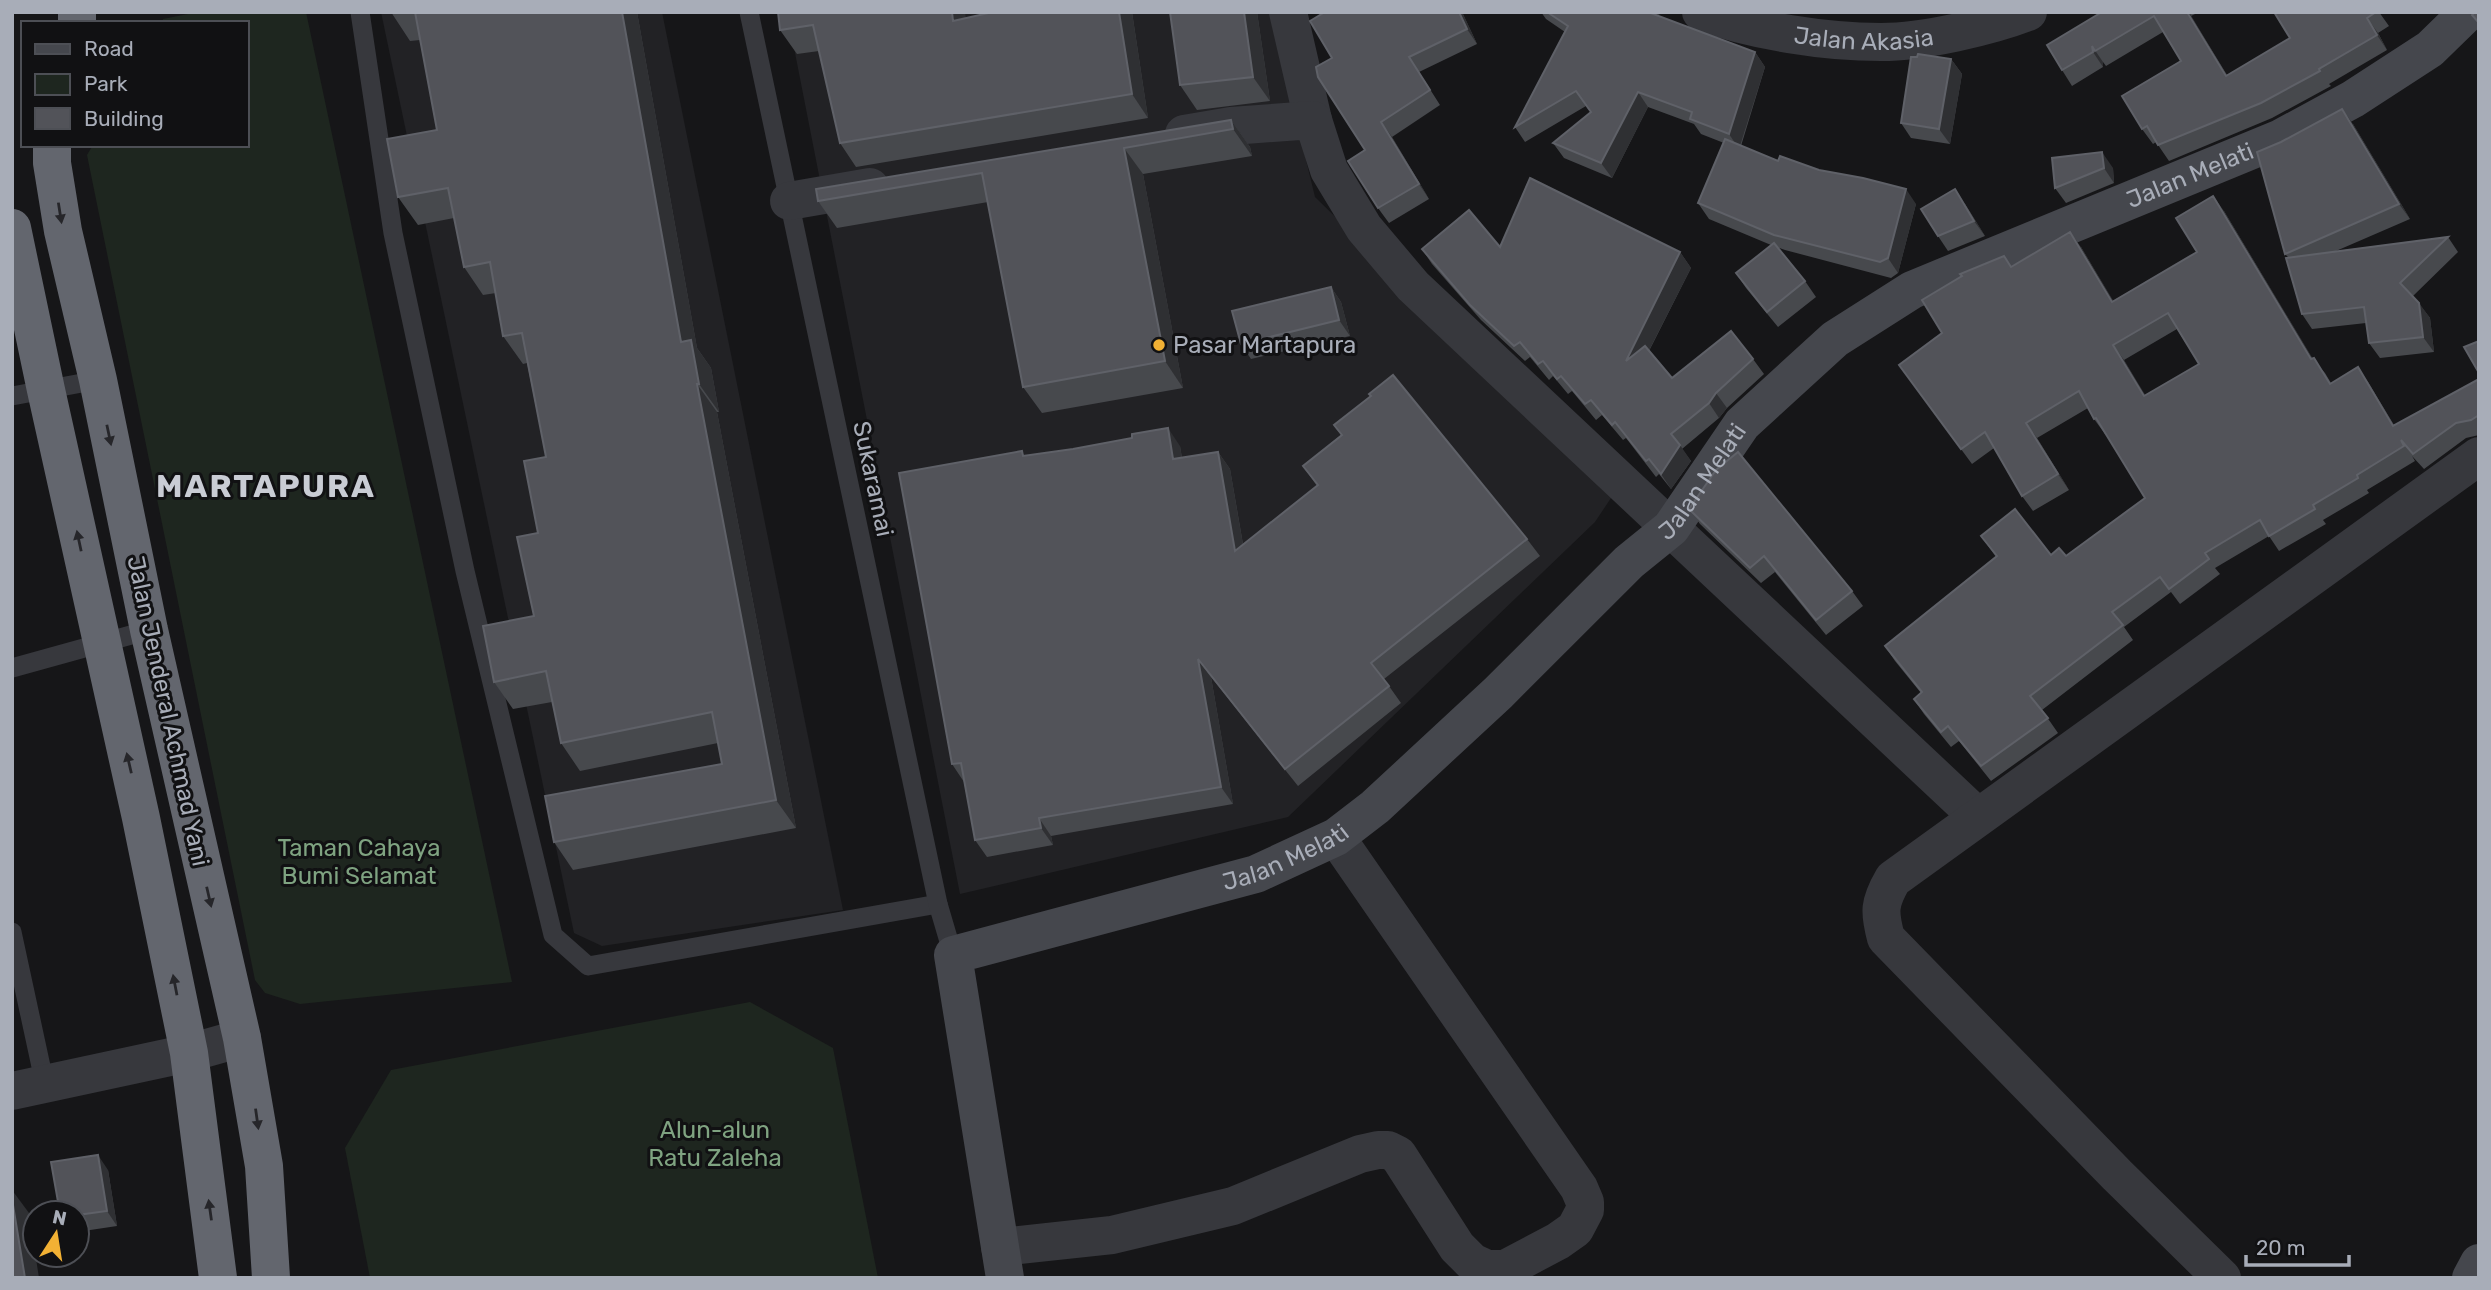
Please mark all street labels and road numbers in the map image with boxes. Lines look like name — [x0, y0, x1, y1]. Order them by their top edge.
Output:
street label: Jalan Akasia — [1792, 21, 1936, 56]
street label: Jalan Melati — [2122, 137, 2258, 214]
street label: Jalan Melati — [1653, 418, 1752, 546]
street label: Sukaramai — [847, 419, 899, 539]
street label: Jalan Jenderal Achmad Yani — [121, 553, 215, 869]
street label: Jalan Melati — [1219, 818, 1354, 896]

